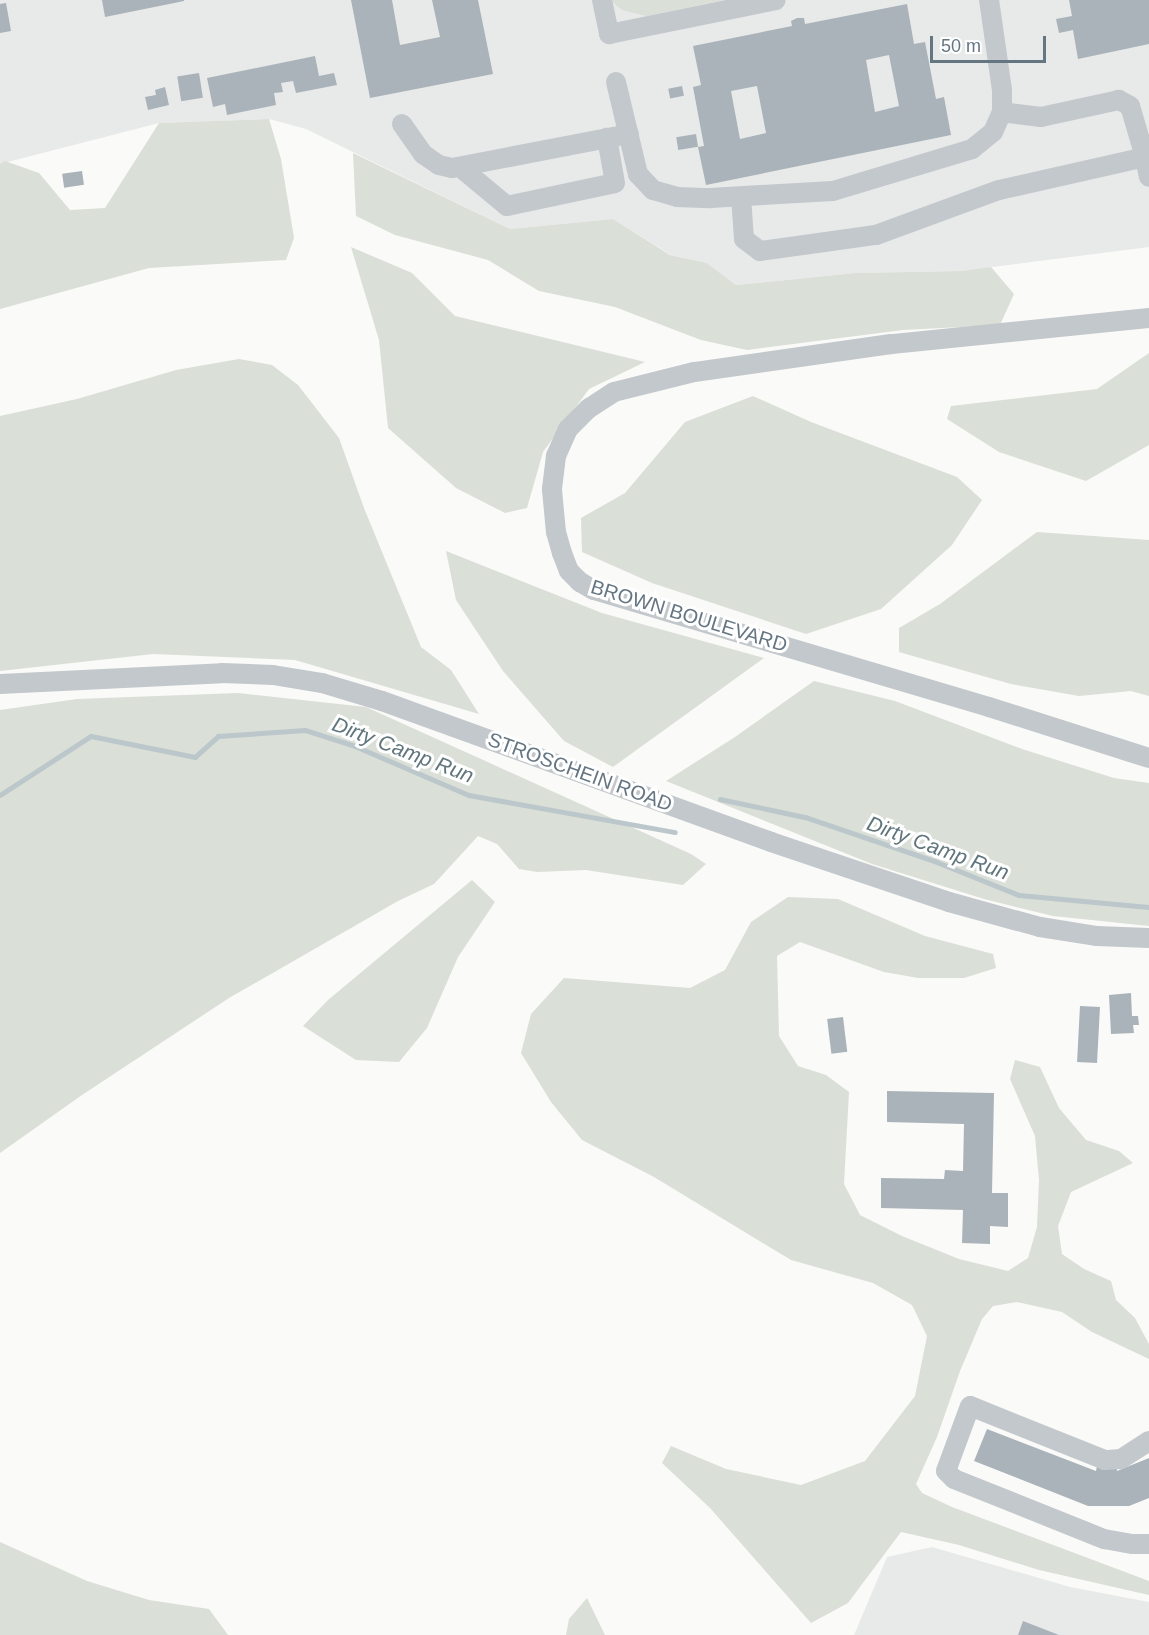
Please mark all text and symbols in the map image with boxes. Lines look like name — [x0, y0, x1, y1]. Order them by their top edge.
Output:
scale bar — [933, 24, 1048, 62]
text: 50 m — [941, 36, 981, 56]
street label: BROWN BOULEVARD — [588, 575, 790, 657]
water label: Dirty Camp Run — [329, 711, 477, 789]
street label: STROSCHEIN ROAD — [485, 727, 675, 817]
water label: Dirty Camp Run — [864, 811, 1012, 885]

